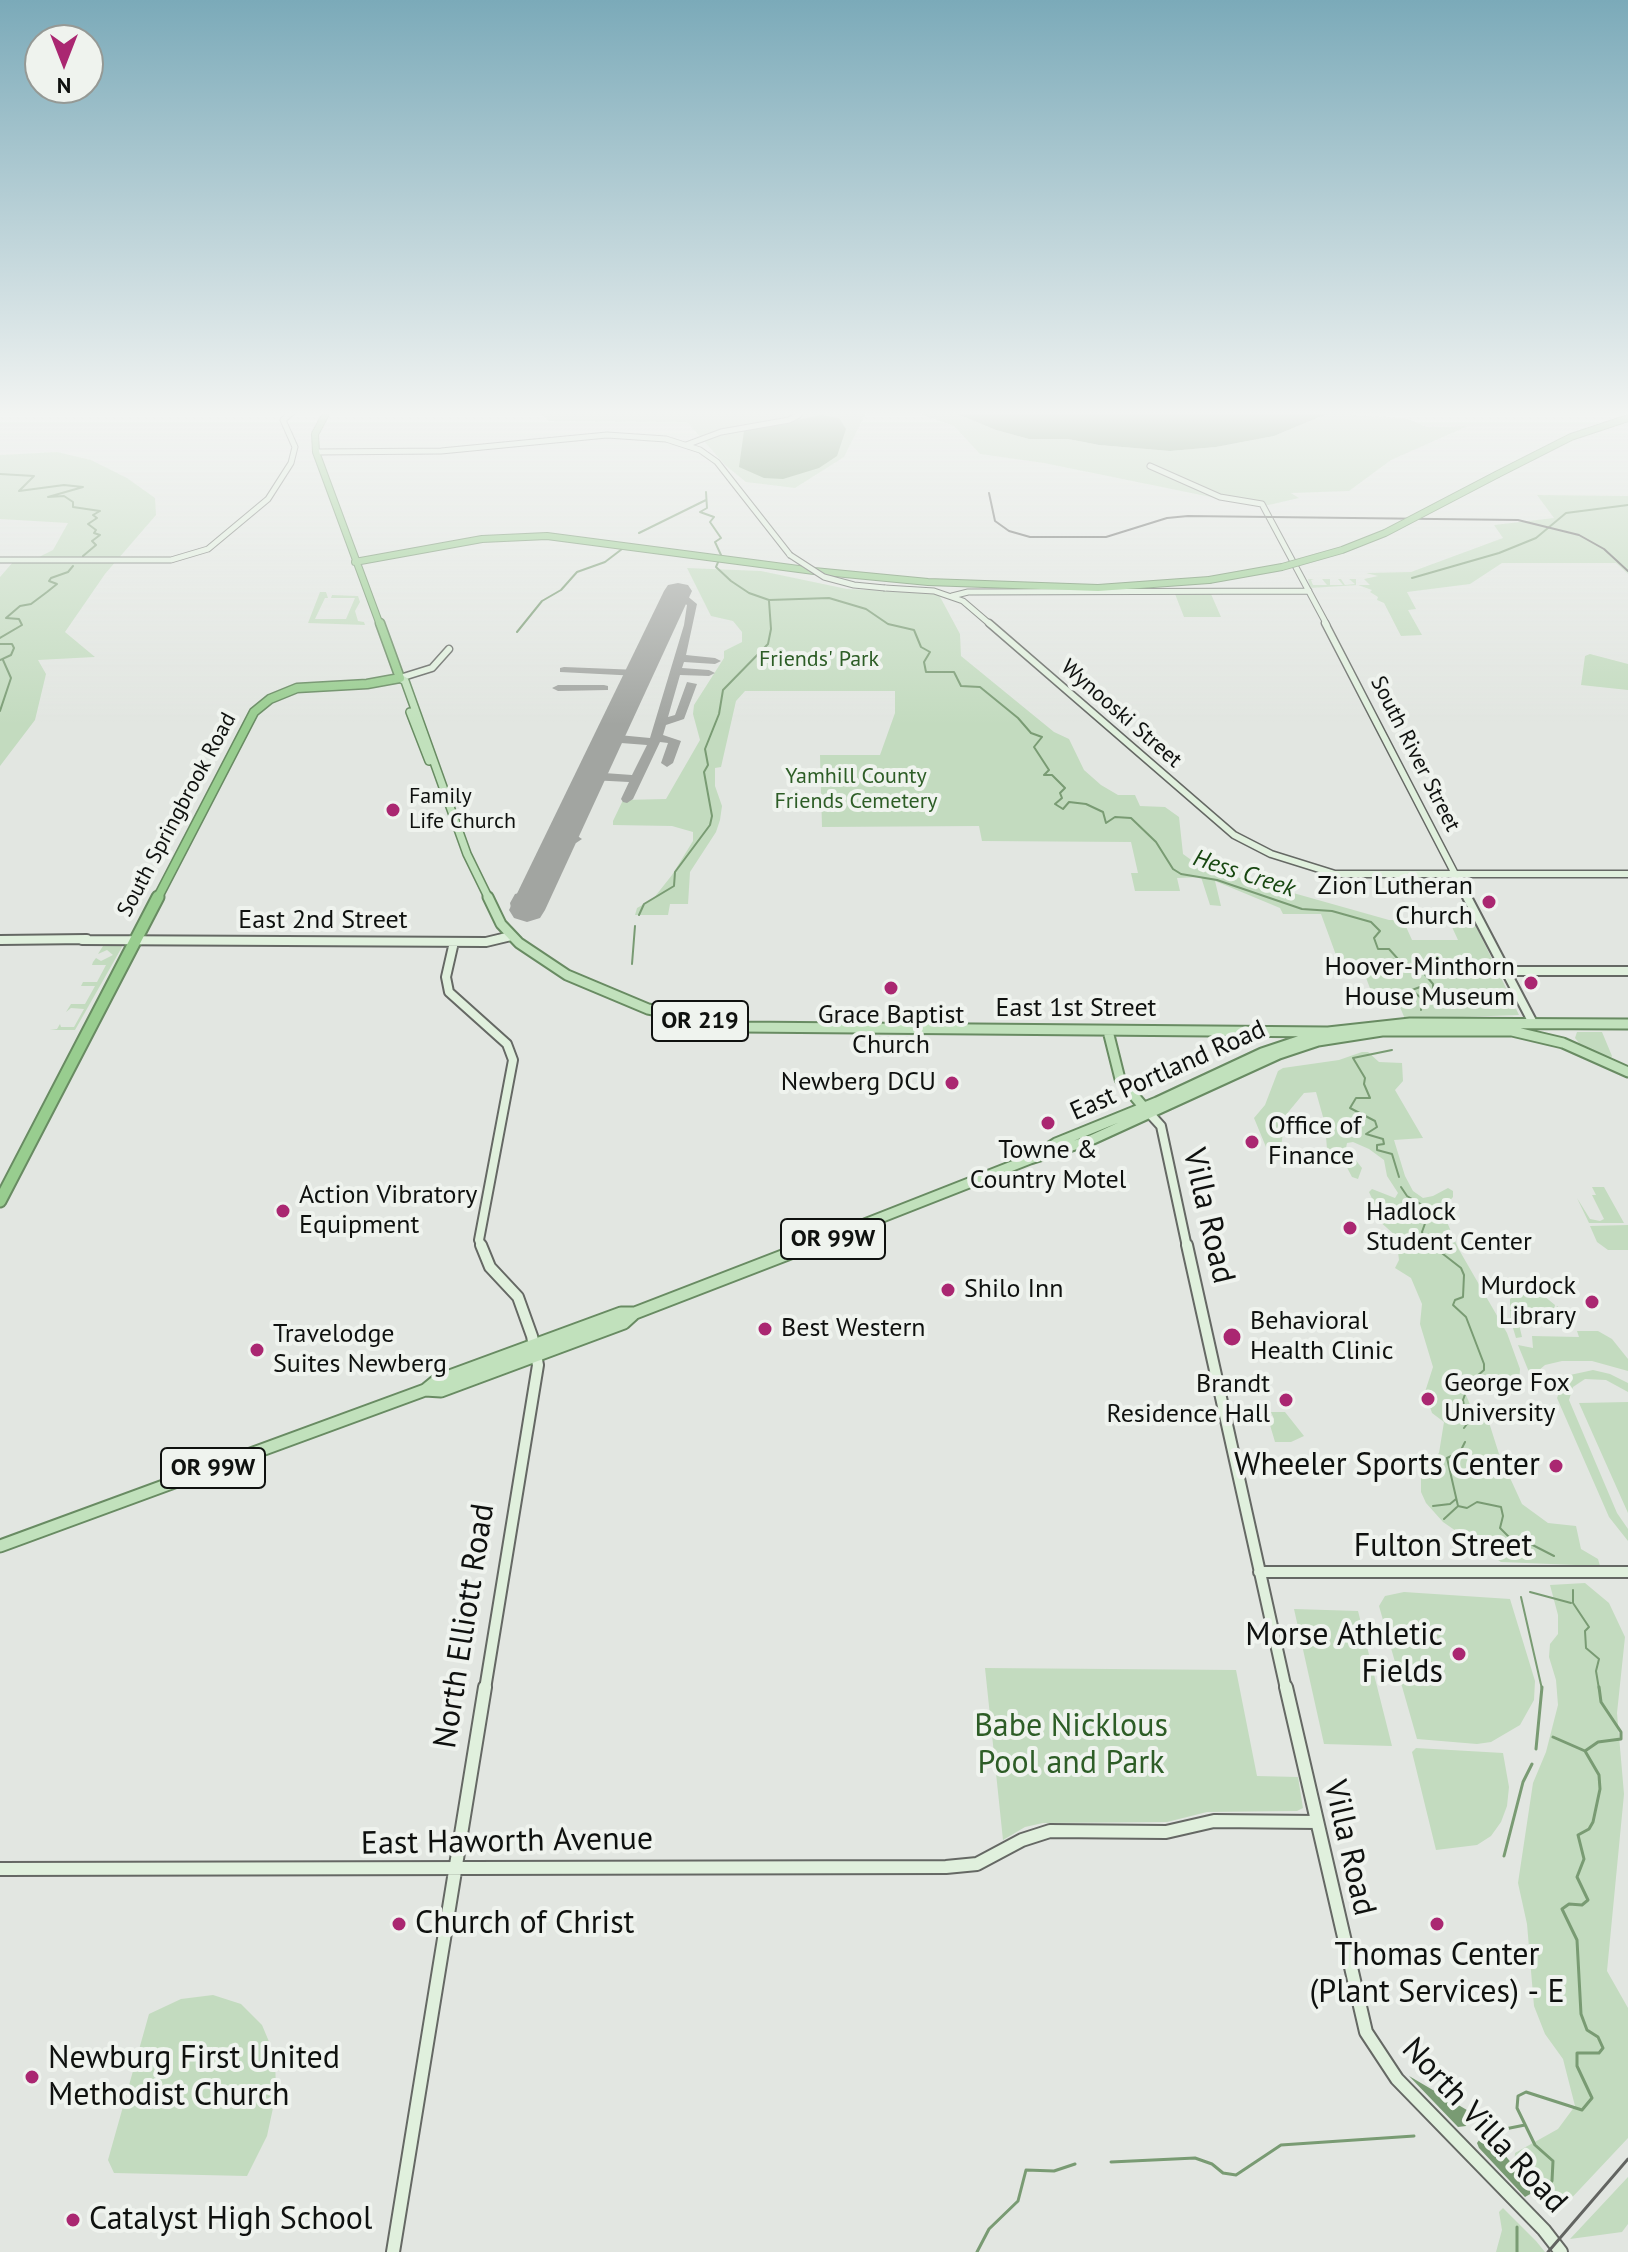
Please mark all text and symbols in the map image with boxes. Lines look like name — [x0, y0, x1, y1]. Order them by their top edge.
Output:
north arrow — [24, 24, 104, 104]
text: N — [57, 72, 71, 100]
park label: Friends' Park — [759, 647, 879, 673]
street label: Wynooski Street — [1055, 654, 1187, 774]
street label: South River Street — [1364, 672, 1466, 836]
street label: South Springbrook Road — [112, 708, 242, 922]
park label: Yamhill County Friends Cemetery — [774, 764, 938, 816]
place label: Family Life Church — [409, 784, 516, 836]
marker: Family Life Church — [384, 801, 402, 819]
water label: Hess Creek — [1190, 844, 1298, 904]
place label: Zion Lutheran Church — [1318, 871, 1473, 932]
marker: Zion Lutheran Church — [1480, 893, 1498, 911]
street label: East 2nd Street — [238, 905, 408, 937]
place label: Hoover-Minthorn House Museum — [1325, 952, 1515, 1014]
marker: Hoover-Minthorn House Museum — [1522, 974, 1540, 992]
marker: Grace Baptist Church — [882, 979, 900, 997]
street label: East 1st Street — [996, 993, 1156, 1025]
place label: Grace Baptist Church — [818, 1000, 964, 1062]
road number: OR 219 — [652, 1001, 748, 1041]
street label: East Portland Road — [1066, 1014, 1270, 1128]
place label: Newberg DCU — [781, 1067, 936, 1099]
marker: Newberg DCU — [943, 1074, 961, 1092]
place label: Office of Finance — [1268, 1111, 1361, 1172]
marker: Towne & Country Motel — [1039, 1114, 1057, 1132]
marker: Office of Finance — [1243, 1133, 1261, 1151]
place label: Towne & Country Motel — [970, 1135, 1126, 1196]
street label: Villa Road — [1174, 1145, 1242, 1287]
place label: Action Vibratory Equipment — [299, 1180, 477, 1242]
place label: Hadlock Student Center — [1366, 1197, 1532, 1258]
marker: Action Vibratory Equipment — [274, 1202, 292, 1220]
road number: OR 99W — [781, 1219, 885, 1259]
marker: Hadlock Student Center — [1341, 1219, 1359, 1237]
place label: Murdock Library — [1480, 1271, 1576, 1332]
place label: Shilo Inn — [964, 1274, 1063, 1306]
marker: Shilo Inn — [939, 1281, 957, 1299]
marker: Murdock Library — [1583, 1293, 1601, 1311]
place label: Behavioral Health Clinic — [1250, 1306, 1393, 1368]
place label: Best Western — [781, 1313, 925, 1345]
place label: Travelodge Suites Newberg — [273, 1319, 447, 1380]
marker: Best Western — [756, 1320, 774, 1338]
marker: Behavioral Health Clinic — [1221, 1326, 1243, 1348]
marker: Travelodge Suites Newberg — [248, 1341, 266, 1359]
place label: George Fox University — [1444, 1368, 1570, 1430]
place label: Brandt Residence Hall — [1106, 1369, 1270, 1430]
marker: George Fox University — [1419, 1390, 1437, 1408]
marker: Brandt Residence Hall — [1277, 1391, 1295, 1409]
place label: Wheeler Sports Center — [1234, 1447, 1540, 1485]
road number: OR 99W — [161, 1448, 265, 1488]
marker: Wheeler Sports Center — [1547, 1457, 1565, 1475]
street label: North Elliott Road — [427, 1501, 503, 1751]
street label: Fulton Street — [1354, 1528, 1532, 1566]
place label: Morse Athletic Fields — [1245, 1617, 1443, 1692]
marker: Morse Athletic Fields — [1450, 1645, 1468, 1663]
park label: Babe Nicklous Pool and Park — [974, 1708, 1168, 1783]
street label: Villa Road — [1315, 1777, 1383, 1919]
street label: East Haworth Avenue — [361, 1820, 653, 1864]
place label: Church of Christ — [415, 1905, 634, 1943]
marker: Church of Christ — [390, 1915, 408, 1933]
marker: Thomas Center (Plant Services) - E — [1428, 1915, 1446, 1933]
place label: Thomas Center (Plant Services) - E — [1309, 1937, 1565, 2012]
street label: North Villa Road — [1393, 2031, 1575, 2221]
place label: Newburg First United Methodist Church — [48, 2040, 340, 2115]
marker: Newburg First United Methodist Church — [23, 2068, 41, 2086]
place label: Catalyst High School — [89, 2201, 372, 2239]
marker: Catalyst High School — [64, 2211, 82, 2229]

